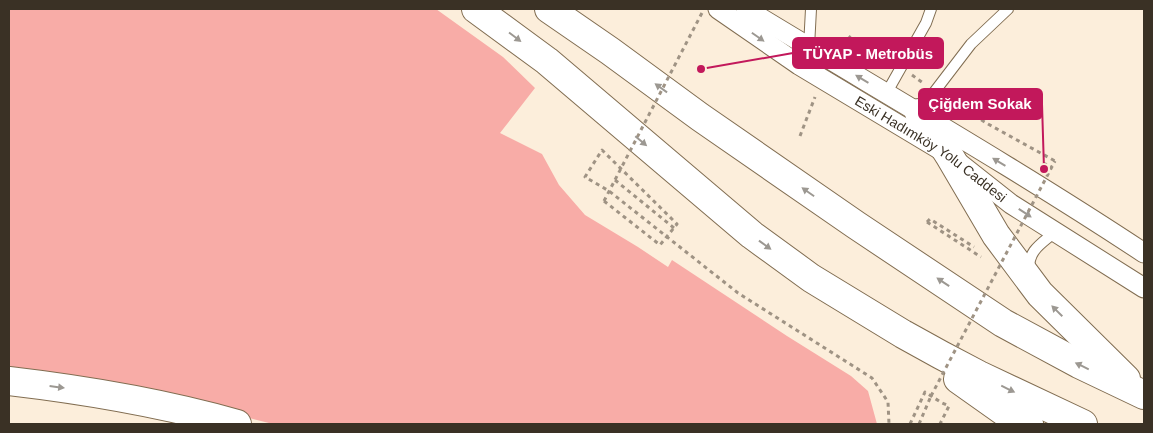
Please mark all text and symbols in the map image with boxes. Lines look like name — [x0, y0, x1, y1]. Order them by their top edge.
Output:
one-way arrow — [508, 32, 521, 43]
one-way arrow — [751, 32, 765, 42]
callout: TÜYAP - Metrobüs — [793, 38, 943, 68]
text: TÜYAP - Metrobüs — [803, 45, 933, 62]
one-way arrow — [855, 75, 868, 84]
one-way arrow — [654, 83, 668, 93]
callout: Çiğdem Sokak — [919, 89, 1042, 119]
street label: Eski Hadımköy Yolu Caddesi — [852, 93, 1010, 205]
text: Çiğdem Sokak — [928, 95, 1032, 112]
one-way arrow — [634, 135, 646, 147]
one-way arrow — [993, 157, 1006, 166]
one-way arrow — [801, 187, 815, 197]
one-way arrow — [1018, 208, 1031, 217]
one-way arrow — [758, 240, 772, 250]
one-way arrow — [936, 278, 949, 287]
one-way arrow — [1051, 305, 1063, 317]
one-way arrow — [1075, 361, 1089, 369]
one-way arrow — [49, 383, 65, 391]
one-way arrow — [1001, 385, 1015, 393]

